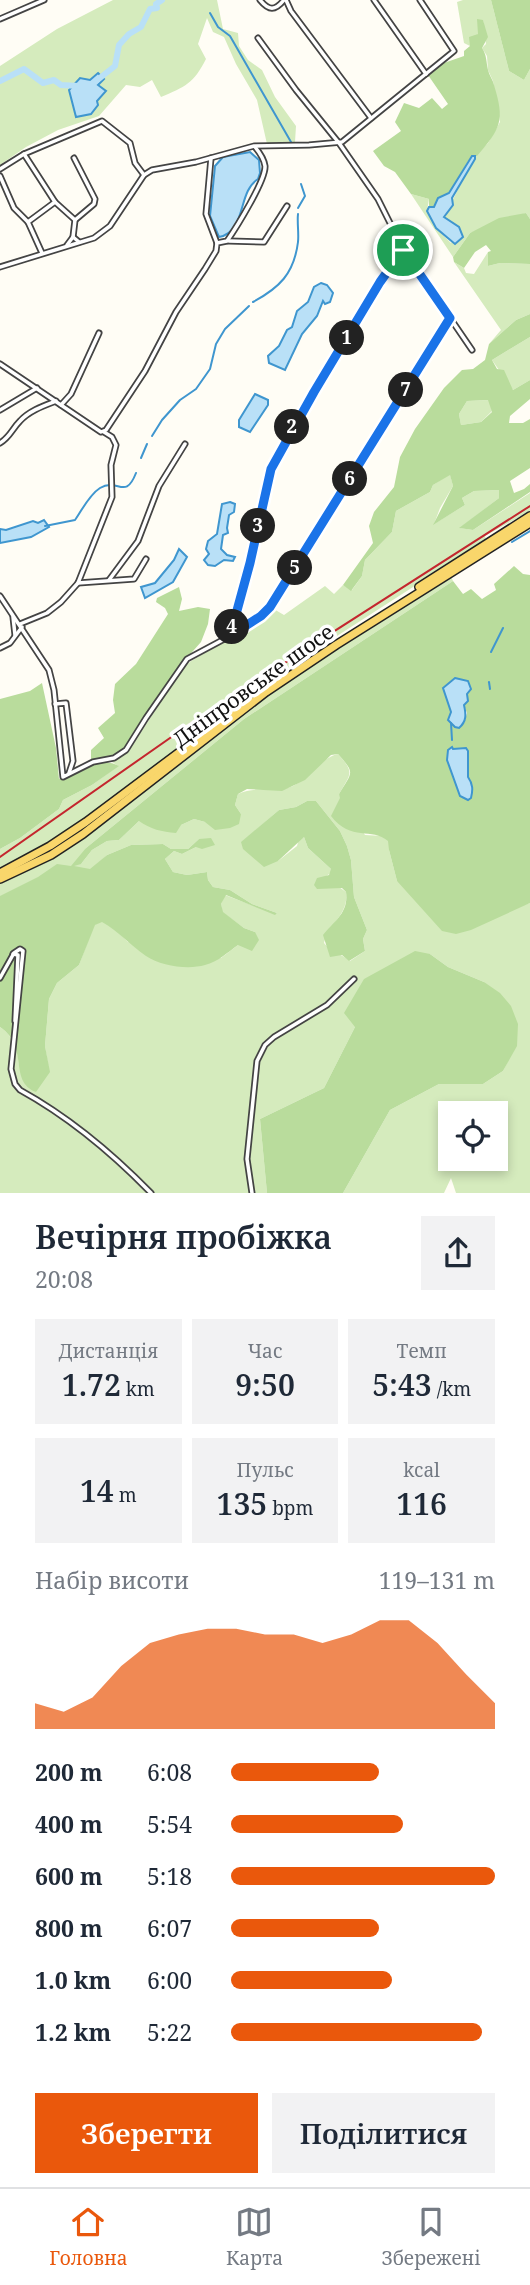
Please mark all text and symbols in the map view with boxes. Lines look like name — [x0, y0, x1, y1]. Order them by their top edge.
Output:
pin — [373, 220, 433, 280]
icon: arrive — [384, 231, 422, 269]
pin: 1 — [330, 320, 364, 356]
text: 1 — [341, 324, 352, 350]
pin: 7 — [388, 372, 424, 408]
text: 7 — [400, 376, 411, 402]
pin: 2 — [274, 410, 310, 444]
text: 2 — [286, 413, 297, 439]
pin: 6 — [332, 462, 368, 496]
text: 6 — [344, 465, 355, 491]
pin: 3 — [240, 508, 276, 544]
text: 3 — [252, 512, 263, 538]
pin: 5 — [278, 550, 312, 586]
text: 5 — [289, 554, 300, 580]
pin: 4 — [215, 610, 250, 644]
text: 4 — [226, 613, 237, 639]
street label: Дніпровське шосе — [167, 617, 339, 753]
map controls — [438, 1101, 508, 1171]
button: locate — [438, 1101, 508, 1171]
text: Вечірня пробіжка — [35, 1215, 332, 1258]
button: share — [421, 1216, 495, 1290]
text: 20:08 — [35, 1263, 93, 1295]
text: Дистанція — [58, 1338, 158, 1364]
text: Час — [248, 1338, 282, 1364]
text: Темп — [397, 1338, 447, 1364]
text: 1.72 — [62, 1364, 121, 1405]
text: 9:50 — [235, 1364, 295, 1405]
text: 5:43 — [372, 1364, 432, 1405]
text: km — [121, 1376, 155, 1402]
text: /km — [432, 1376, 471, 1402]
text: Пульс — [237, 1457, 293, 1483]
text: kcal — [403, 1457, 440, 1483]
text: 14 — [80, 1470, 114, 1511]
text: m — [114, 1482, 137, 1508]
text: 135 — [217, 1483, 267, 1524]
text: 116 — [396, 1483, 447, 1524]
text: bpm — [267, 1495, 313, 1521]
text: Набір висоти — [35, 1564, 189, 1596]
text: 119–131 m — [379, 1564, 495, 1596]
text: 200 m — [35, 1756, 103, 1788]
text: 6:08 — [147, 1756, 192, 1788]
text: 400 m — [35, 1808, 103, 1840]
text: 5:54 — [147, 1808, 192, 1840]
text: 600 m — [35, 1860, 103, 1892]
text: 5:18 — [147, 1860, 192, 1892]
text: 800 m — [35, 1912, 103, 1944]
text: 6:07 — [147, 1912, 192, 1944]
text: 1.0 km — [35, 1964, 111, 1996]
text: 6:00 — [147, 1964, 192, 1996]
text: 1.2 km — [35, 2016, 111, 2048]
text: 5:22 — [147, 2016, 192, 2048]
button: Зберегти — [35, 2093, 258, 2173]
button: Поділитися — [272, 2093, 495, 2173]
tab: Головна — [49, 2203, 128, 2271]
tab: Карта — [226, 2203, 283, 2271]
tab: Збережені — [381, 2203, 481, 2271]

